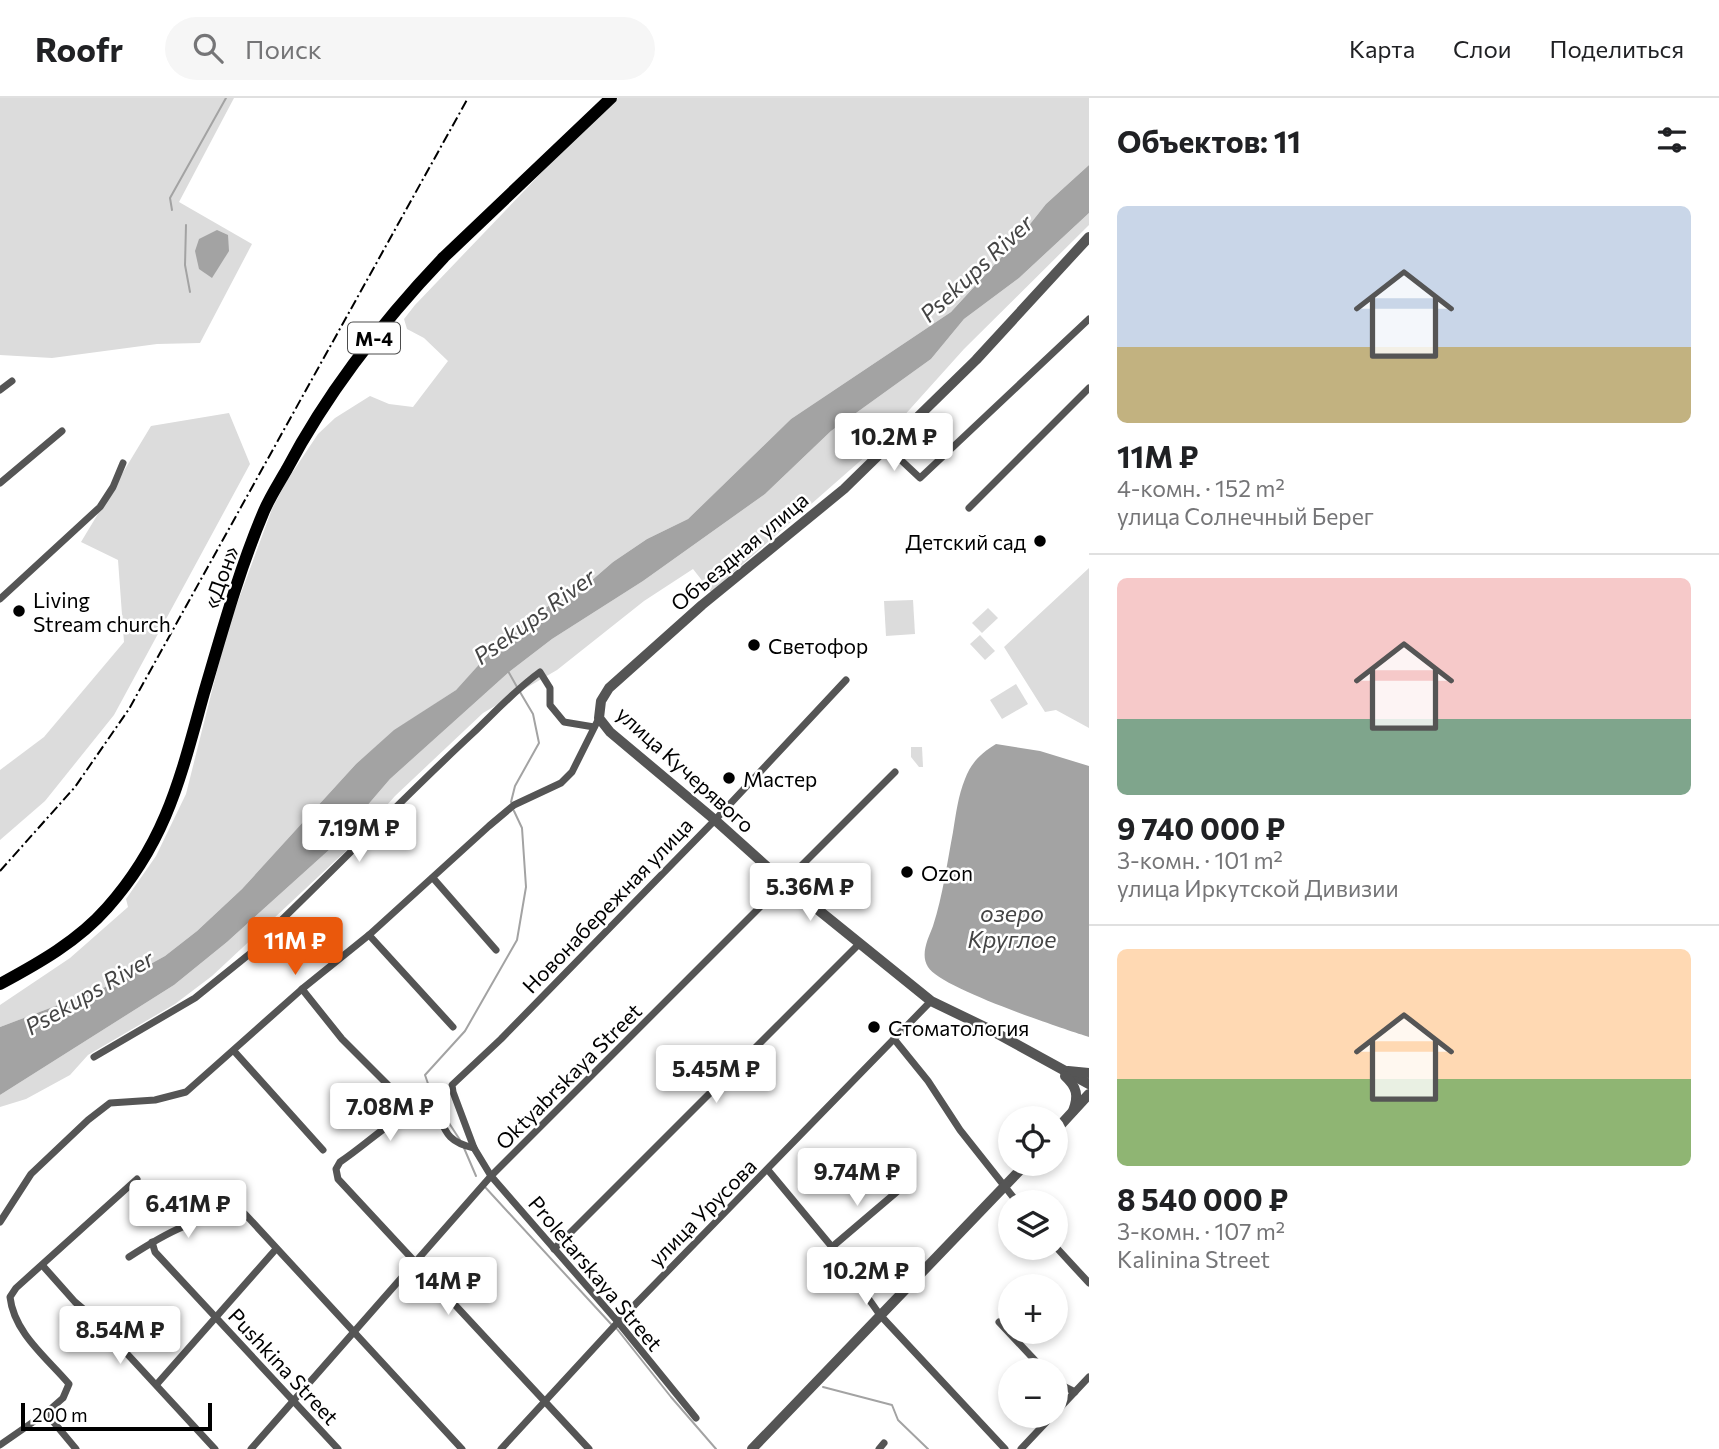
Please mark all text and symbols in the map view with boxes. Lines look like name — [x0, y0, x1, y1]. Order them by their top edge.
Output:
search box — [165, 17, 655, 80]
text: Roofr — [35, 28, 123, 69]
icon: search — [189, 29, 227, 67]
text: Поиск — [245, 33, 322, 64]
text: Карта — [1349, 34, 1415, 63]
text: Слои — [1453, 34, 1511, 63]
text: Поделиться — [1549, 34, 1684, 63]
icon: filters — [1653, 121, 1691, 159]
text: Объектов: 11 — [1117, 122, 1301, 159]
water label: Psekups River — [914, 208, 1039, 327]
icon: home — [1341, 251, 1467, 377]
road number: М-4 — [348, 322, 400, 354]
pin: 10.2M ₽ — [829, 414, 959, 473]
text: 10.2M ₽ — [851, 422, 937, 450]
text: 11M ₽ — [1117, 437, 1199, 474]
text: 4-комн. · 152 m² — [1117, 474, 1285, 502]
street label: Объездная улица — [665, 486, 813, 616]
text: улица Солнечный Берег — [1117, 502, 1374, 530]
place label: Детский сад — [905, 529, 1026, 554]
marker: Детский сад — [1032, 533, 1048, 549]
street label: «Дон» — [197, 542, 243, 612]
water label: Psekups River — [467, 562, 601, 670]
place label: Living Stream church — [33, 587, 171, 636]
marker: Living Stream church — [11, 603, 27, 619]
icon: home — [1341, 623, 1467, 749]
place label: Светофор — [768, 633, 868, 658]
marker: Светофор — [746, 637, 762, 653]
street label: улица Кучерявого — [612, 701, 760, 837]
place label: Мастер — [743, 766, 817, 791]
marker: Мастер — [721, 770, 737, 786]
pin: 7.19M ₽ — [294, 804, 424, 864]
text: 9 740 000 ₽ — [1117, 809, 1285, 846]
street label: Новонабережная улица — [517, 812, 697, 998]
text: 7.19M ₽ — [318, 813, 400, 841]
text: 3-комн. · 101 m² — [1117, 846, 1283, 874]
place label: Ozon — [921, 860, 973, 885]
pin: 5.36M ₽ — [745, 864, 875, 923]
marker: Ozon — [899, 864, 915, 880]
text: 5.36M ₽ — [766, 872, 854, 900]
text: улица Иркутской Дивизии — [1117, 874, 1399, 902]
water label: озеро Круглое — [968, 899, 1056, 953]
pin: 11M ₽ — [246, 918, 344, 977]
text: 11M ₽ — [264, 926, 326, 954]
water label: Psekups River — [19, 943, 159, 1040]
icon: home — [1341, 994, 1467, 1120]
street label: Oktyabrskaya Street — [490, 998, 646, 1154]
place label: Стоматология — [888, 1015, 1029, 1040]
marker: Стоматология — [866, 1019, 882, 1035]
pin: 5.45M ₽ — [651, 1046, 781, 1105]
text: 5.45M ₽ — [672, 1054, 760, 1082]
pin: 7.08M ₽ — [325, 1084, 455, 1143]
text: 7.08M ₽ — [346, 1092, 434, 1120]
map controls — [998, 1106, 1068, 1428]
button: locate — [998, 1106, 1068, 1176]
pin: 9.74M ₽ — [792, 1148, 922, 1208]
street label: улица Урусова — [643, 1153, 761, 1271]
text: 9.74M ₽ — [814, 1157, 900, 1185]
pin: 6.41M ₽ — [123, 1180, 253, 1240]
text: 8 540 000 ₽ — [1117, 1180, 1288, 1217]
text: 6.41M ₽ — [145, 1189, 231, 1217]
button: layers — [998, 1190, 1068, 1260]
street label: Proletarskaya Street — [524, 1191, 668, 1355]
text: 3-комн. · 107 m² — [1117, 1217, 1285, 1245]
text: Kalinina Street — [1117, 1245, 1270, 1273]
pin: 10.2M ₽ — [801, 1248, 931, 1307]
text: 10.2M ₽ — [823, 1256, 909, 1284]
pin: 14M ₽ — [399, 1258, 497, 1317]
text: 14M ₽ — [415, 1266, 481, 1294]
button: + — [998, 1274, 1068, 1344]
street label: Pushkina Street — [224, 1303, 344, 1429]
pin: 8.54M ₽ — [55, 1306, 185, 1366]
text: 8.54M ₽ — [75, 1315, 165, 1343]
button: − — [998, 1358, 1068, 1428]
scale bar — [21, 1400, 212, 1432]
text: 200 m — [32, 1403, 88, 1426]

